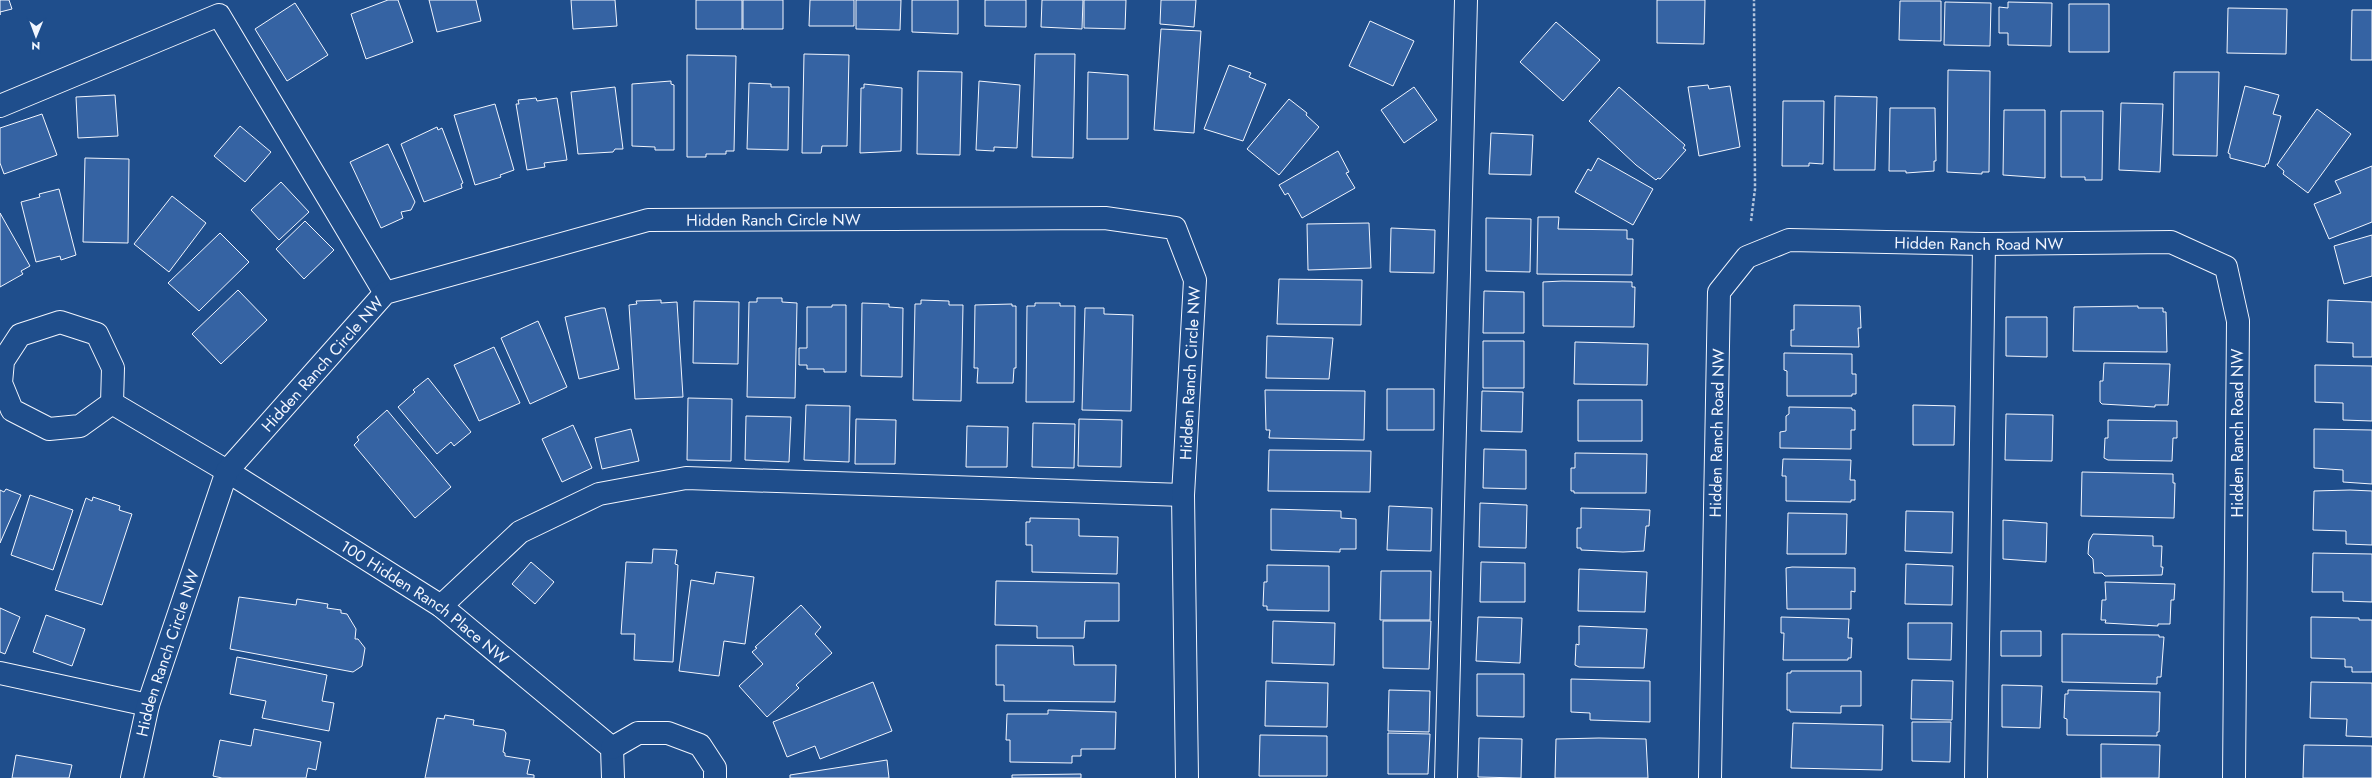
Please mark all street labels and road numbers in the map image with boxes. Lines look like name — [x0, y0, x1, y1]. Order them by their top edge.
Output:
street label: Hidden Ranch Circle NW — [686, 208, 861, 231]
street label: Hidden Ranch Road NW — [1894, 231, 2063, 256]
street label: Hidden Ranch Circle NW — [1174, 285, 1206, 461]
street label: Hidden Ranch Circle NW — [256, 291, 389, 437]
street label: Hidden Ranch Road NW — [1703, 348, 1729, 518]
street label: Hidden Ranch Road NW — [2226, 348, 2249, 517]
street label: 100 Hidden Ranch Place NW — [336, 534, 514, 669]
street label: Hidden Ranch Circle NW — [130, 566, 205, 739]

